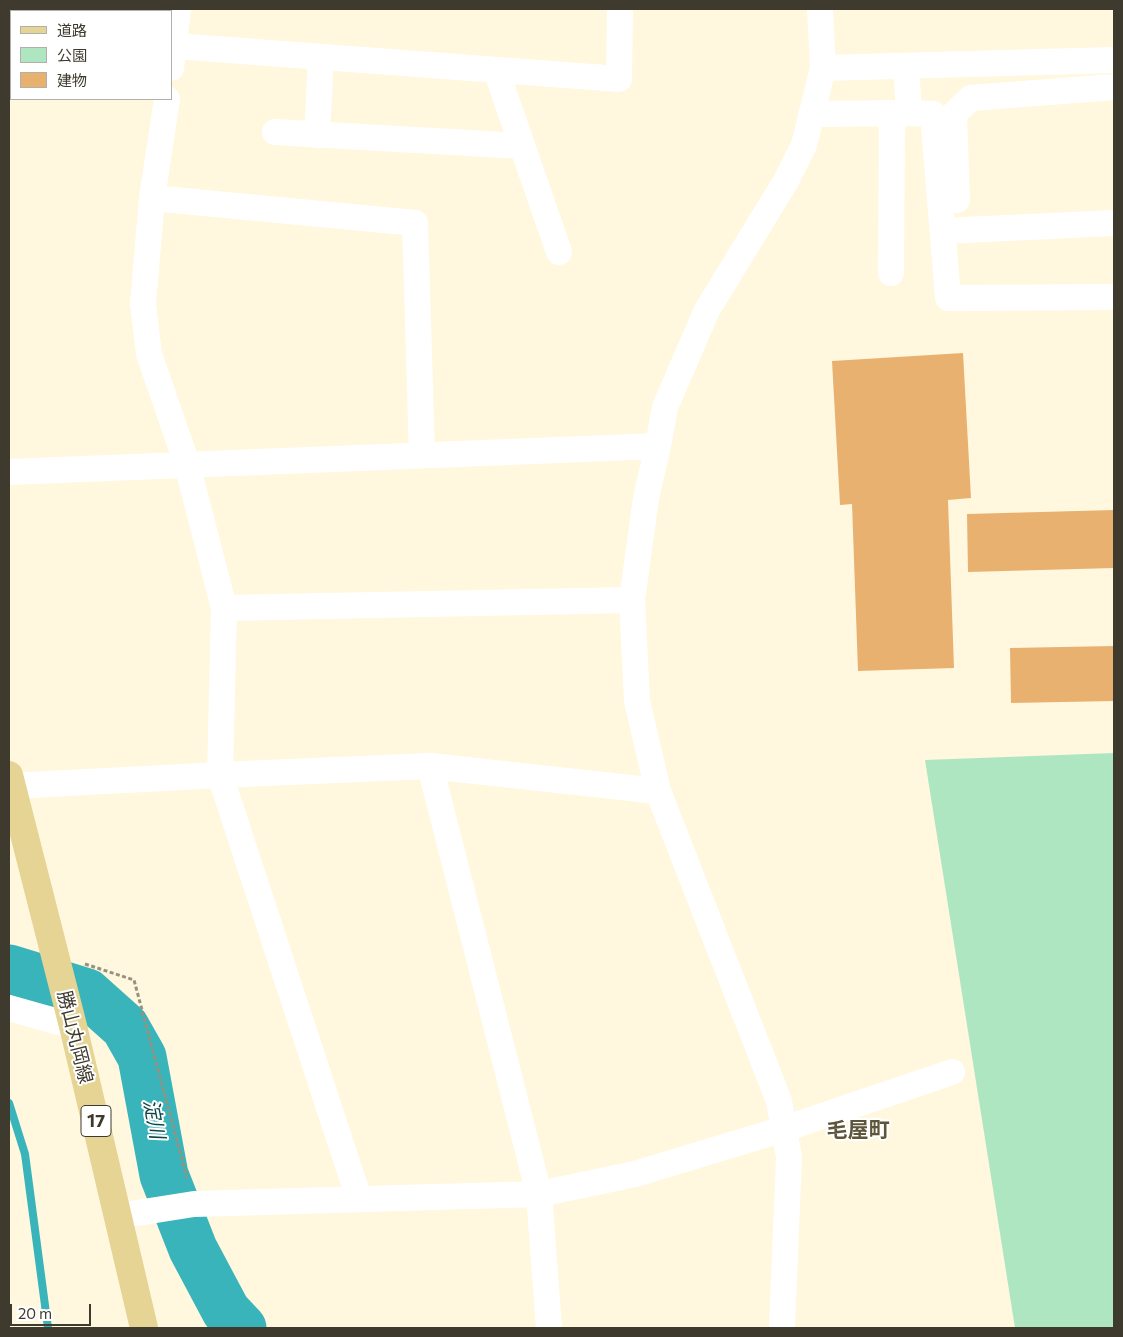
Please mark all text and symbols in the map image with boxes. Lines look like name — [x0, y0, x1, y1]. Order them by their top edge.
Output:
legend — [10, 10, 172, 100]
text: 道路 — [57, 21, 87, 39]
text: 公園 — [57, 46, 87, 64]
text: 建物 — [57, 71, 87, 89]
street label: 勝山丸岡線 — [52, 988, 98, 1086]
water label: 淀川 — [138, 1097, 170, 1141]
road number: 17 — [81, 1106, 111, 1136]
district label: 毛屋町 — [827, 1117, 889, 1143]
scale bar — [12, 1294, 94, 1326]
text: 20 m — [18, 1304, 52, 1322]

